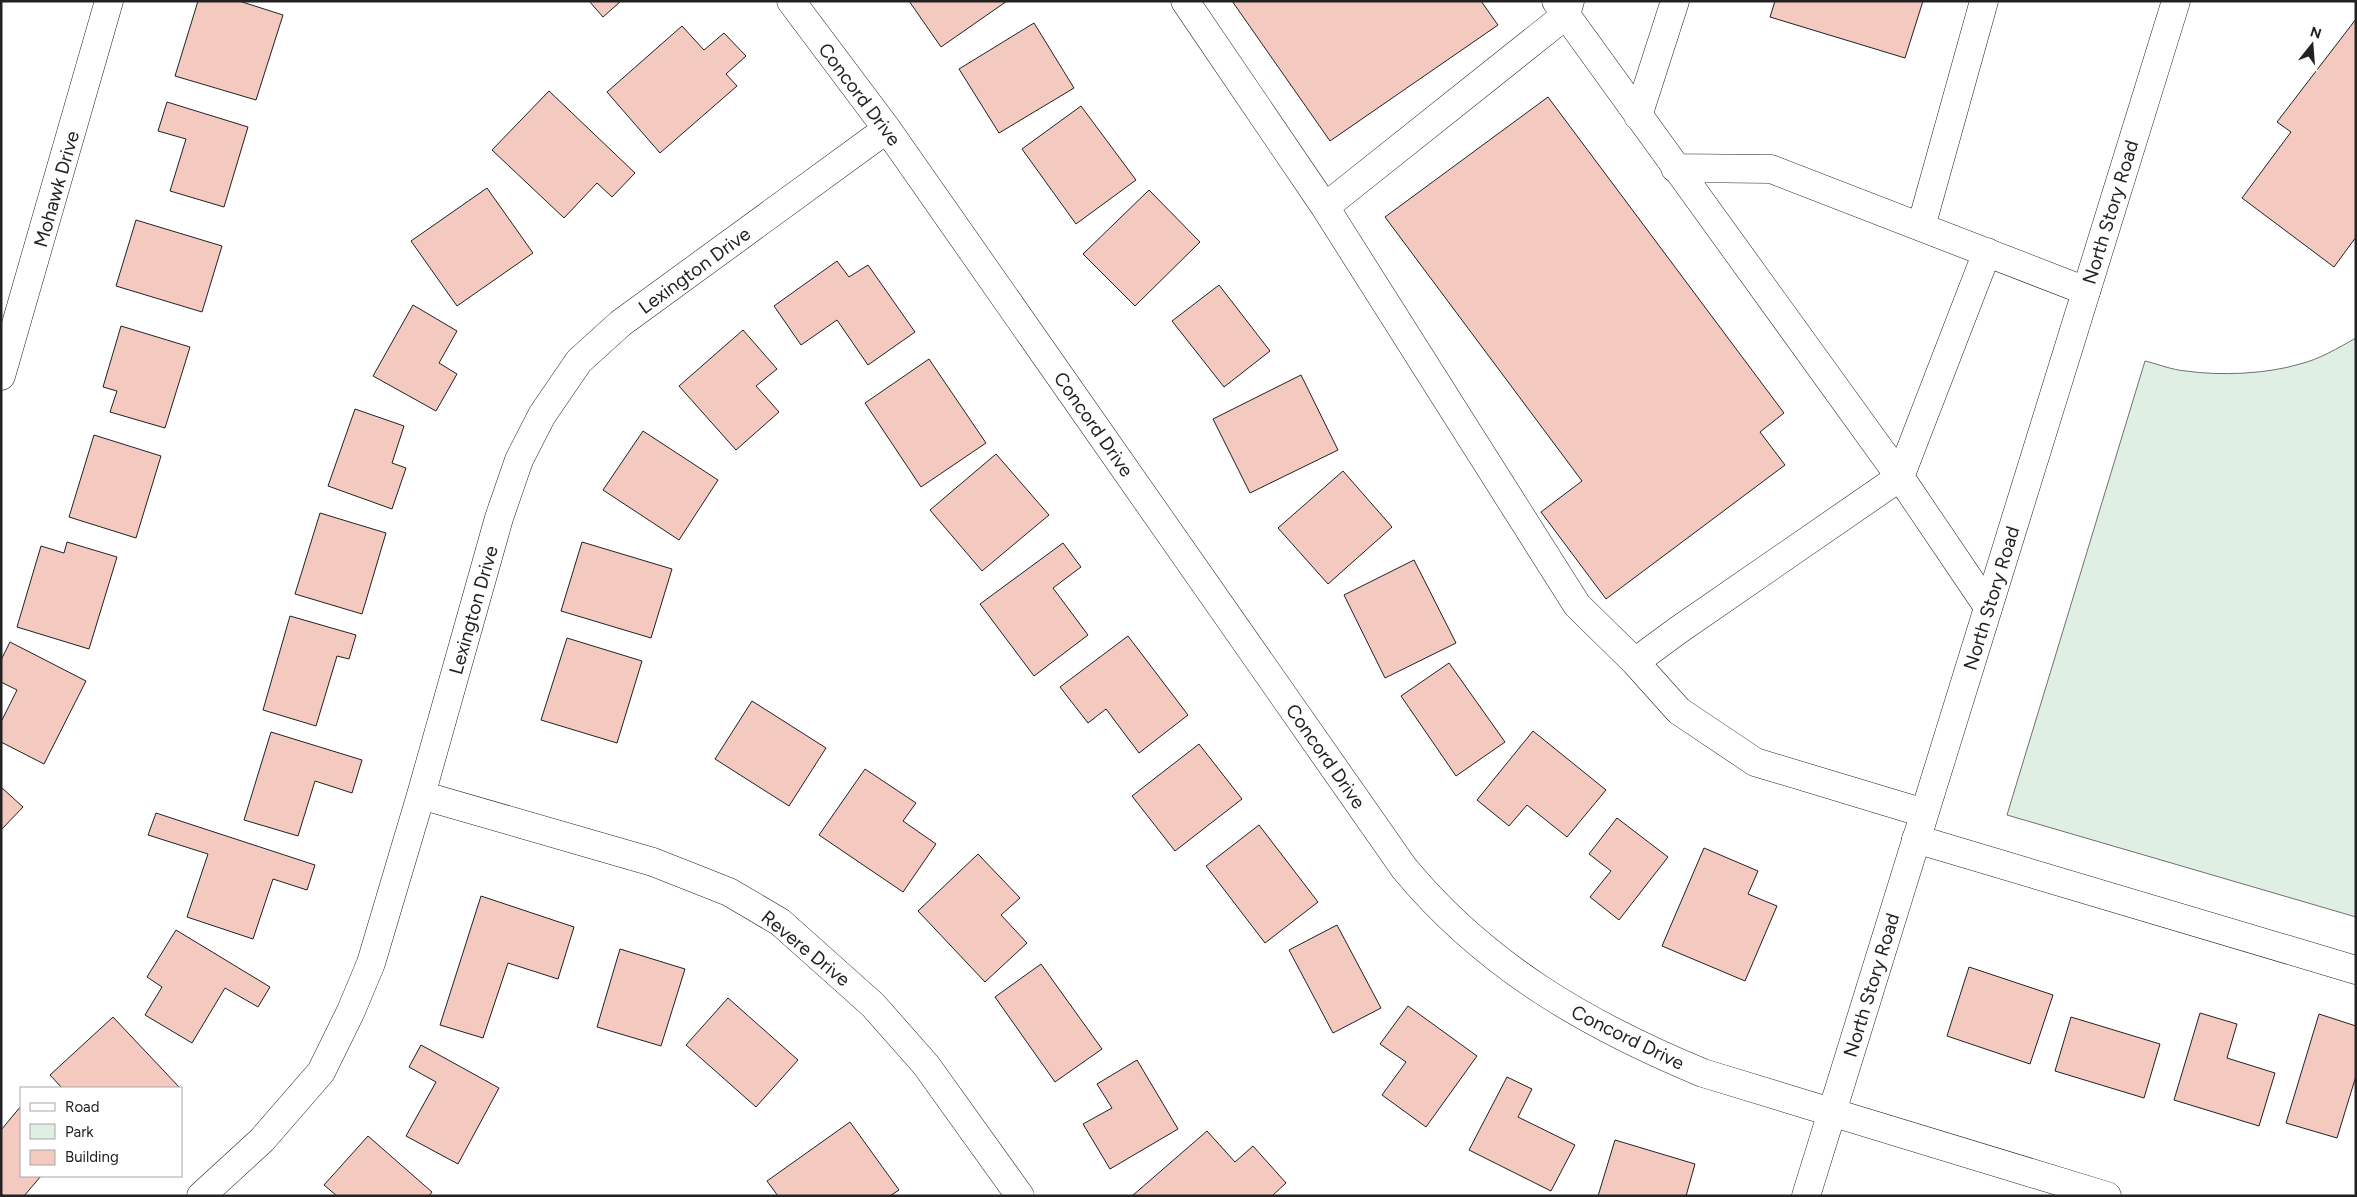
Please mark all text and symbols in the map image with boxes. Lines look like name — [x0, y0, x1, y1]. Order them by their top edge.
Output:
north arrow — [2287, 20, 2337, 70]
text: N — [2308, 23, 2323, 43]
street label: Concord Drive — [813, 38, 906, 150]
street label: Mohawk Drive — [29, 128, 84, 250]
street label: North Story Road — [2078, 137, 2143, 287]
street label: Lexington Drive — [634, 222, 755, 319]
street label: Concord Drive — [1049, 367, 1138, 481]
street label: North Story Road — [1959, 523, 2024, 673]
street label: Lexington Drive — [444, 543, 503, 677]
street label: Concord Drive — [1281, 699, 1370, 813]
street label: Revere Drive — [757, 906, 855, 991]
street label: North Story Road — [1839, 910, 1904, 1060]
street label: Concord Drive — [1568, 1000, 1688, 1075]
legend — [20, 1087, 182, 1177]
text: Road — [65, 1098, 100, 1116]
text: Park — [65, 1123, 94, 1141]
text: Building — [65, 1148, 119, 1166]

